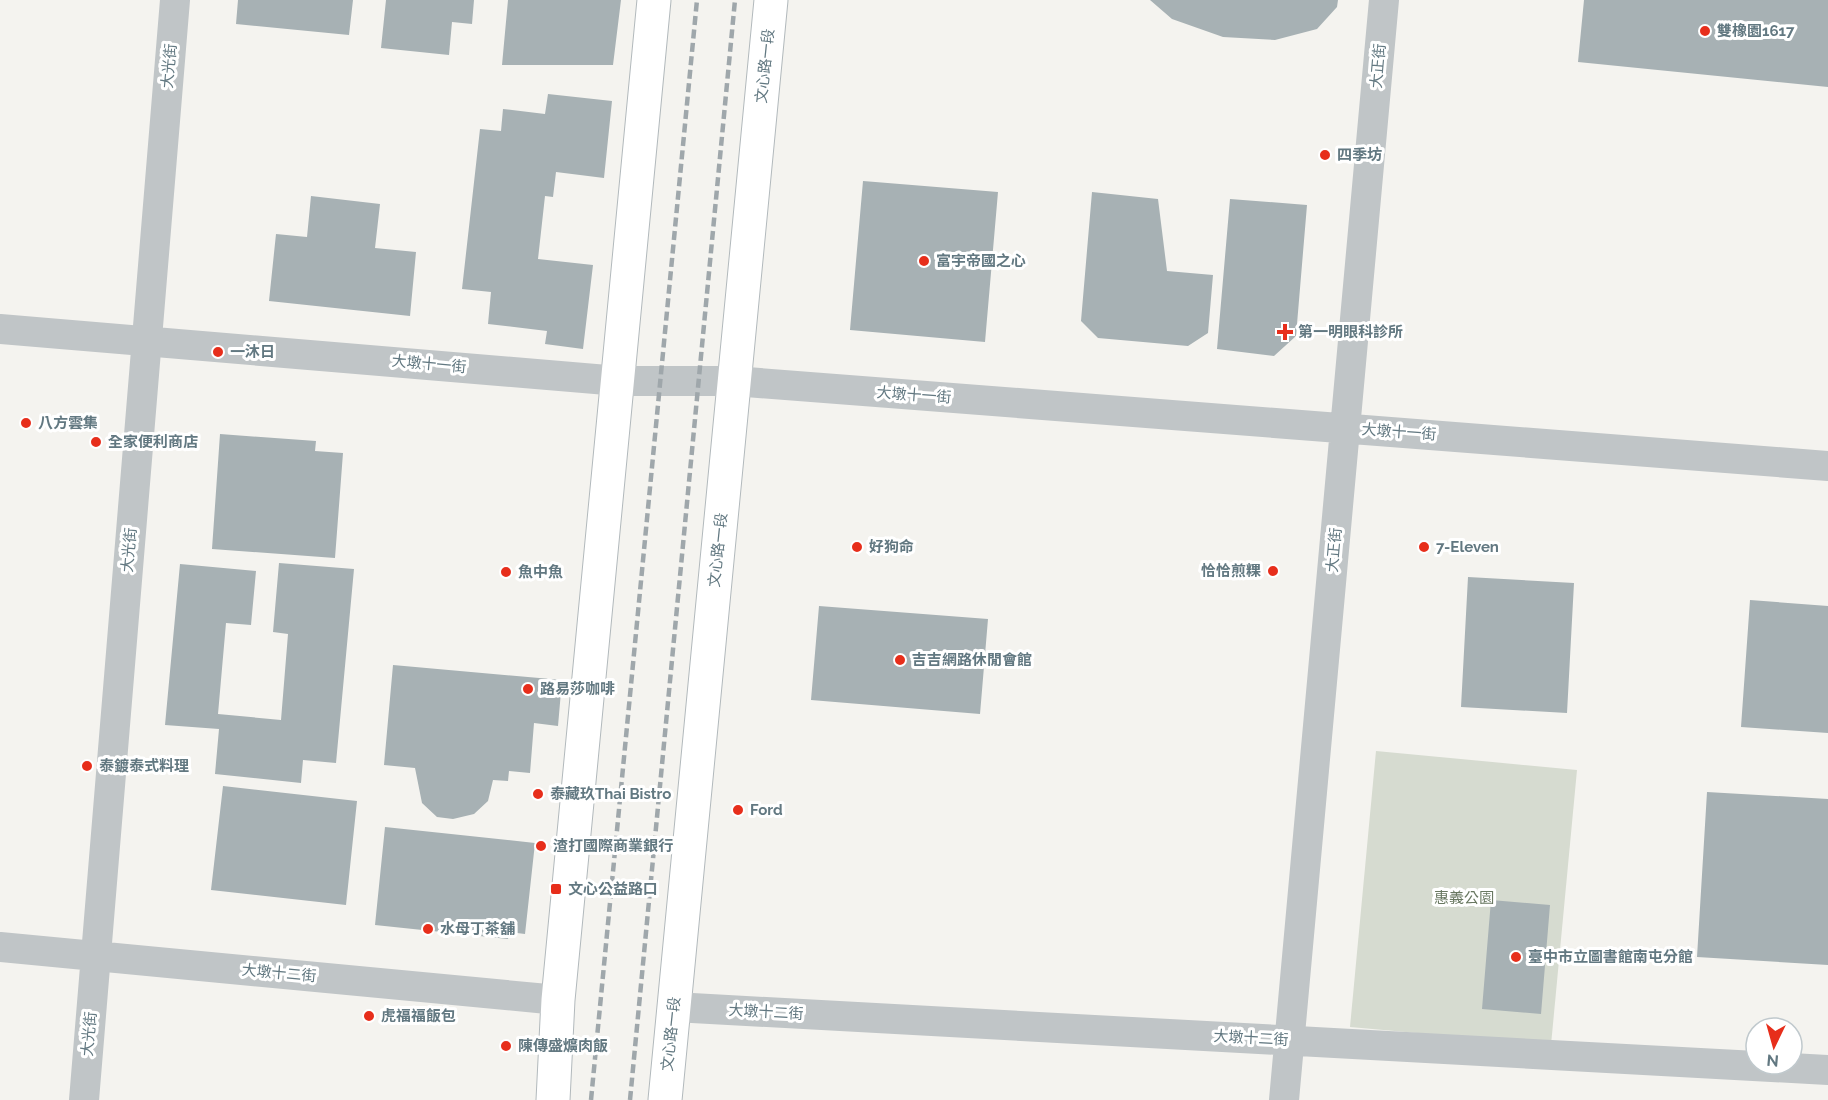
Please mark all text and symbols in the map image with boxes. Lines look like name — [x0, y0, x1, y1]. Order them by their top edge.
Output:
place label: 雙橡園1617 — [1717, 22, 1795, 40]
marker: 雙橡園1617 — [1698, 24, 1712, 38]
street label: 文心路一段 — [752, 28, 778, 104]
street label: 大光街 — [158, 43, 180, 89]
street label: 大正街 — [1367, 43, 1389, 89]
place label: 四季坊 — [1337, 146, 1382, 164]
marker: 四季坊 — [1318, 148, 1332, 162]
place label: 富宇帝國之心 — [936, 252, 1026, 270]
marker: 富宇帝國之心 — [917, 254, 931, 268]
marker: 第一明眼科診所 — [1276, 323, 1294, 341]
place label: 第一明眼科診所 — [1298, 323, 1403, 341]
place label: 一沐日 — [230, 343, 275, 361]
marker: 一沐日 — [211, 345, 225, 359]
street label: 大墩十一街 — [391, 352, 467, 376]
street label: 大墩十一街 — [876, 383, 952, 407]
place label: 八方雲集 — [38, 414, 98, 432]
marker: 八方雲集 — [19, 416, 33, 430]
street label: 大墩十一街 — [1361, 420, 1437, 444]
place label: 全家便利商店 — [108, 433, 198, 451]
marker: 全家便利商店 — [89, 435, 103, 449]
street label: 文心路一段 — [705, 512, 731, 588]
street label: 大光街 — [118, 527, 140, 573]
street label: 大正街 — [1323, 527, 1345, 573]
place label: 好狗命 — [869, 538, 914, 556]
place label: 7-Eleven — [1436, 538, 1499, 556]
marker: 好狗命 — [850, 540, 864, 554]
marker: 7-Eleven — [1417, 540, 1431, 554]
place label: 恰恰煎粿 — [1201, 562, 1261, 580]
place label: 魚中魚 — [518, 563, 563, 581]
marker: 恰恰煎粿 — [1266, 564, 1280, 578]
marker: 魚中魚 — [499, 565, 513, 579]
place label: 吉吉網路休閒會館 — [912, 651, 1032, 669]
marker: 吉吉網路休閒會館 — [893, 653, 907, 667]
place label: 路易莎咖啡 — [540, 680, 615, 698]
marker: 路易莎咖啡 — [521, 682, 535, 696]
place label: 泰鍍泰式料理 — [99, 757, 189, 775]
marker: 泰鍍泰式料理 — [80, 759, 94, 773]
place label: 泰藏玖Thai Bistro — [550, 785, 671, 803]
marker: 泰藏玖Thai Bistro — [531, 787, 545, 801]
place label: Ford — [750, 801, 783, 819]
marker: Ford — [731, 803, 745, 817]
place label: 渣打國際商業銀行 — [553, 837, 673, 855]
marker: 渣打國際商業銀行 — [534, 839, 548, 853]
place label: 文心公益路口 — [568, 880, 658, 898]
marker: 文心公益路口 — [549, 882, 563, 896]
park label: 惠義公園 — [1434, 889, 1494, 907]
place label: 水母丁茶舖 — [440, 920, 515, 938]
marker: 水母丁茶舖 — [421, 922, 435, 936]
place label: 臺中市立圖書館南屯分館 — [1528, 948, 1693, 966]
marker: 臺中市立圖書館南屯分館 — [1509, 950, 1523, 964]
street label: 大墩十二街 — [241, 961, 317, 985]
street label: 文心路一段 — [658, 996, 684, 1072]
street label: 大墩十二街 — [728, 1001, 804, 1023]
place label: 虎福福飯包 — [381, 1007, 456, 1025]
marker: 虎福福飯包 — [362, 1009, 376, 1023]
street label: 大光街 — [78, 1011, 100, 1057]
north arrow — [1744, 1016, 1804, 1076]
street label: 大墩十二街 — [1213, 1027, 1289, 1049]
place label: 陳傳盛爌肉飯 — [518, 1037, 608, 1055]
marker: 陳傳盛爌肉飯 — [499, 1039, 513, 1053]
text: N — [1766, 1050, 1780, 1070]

